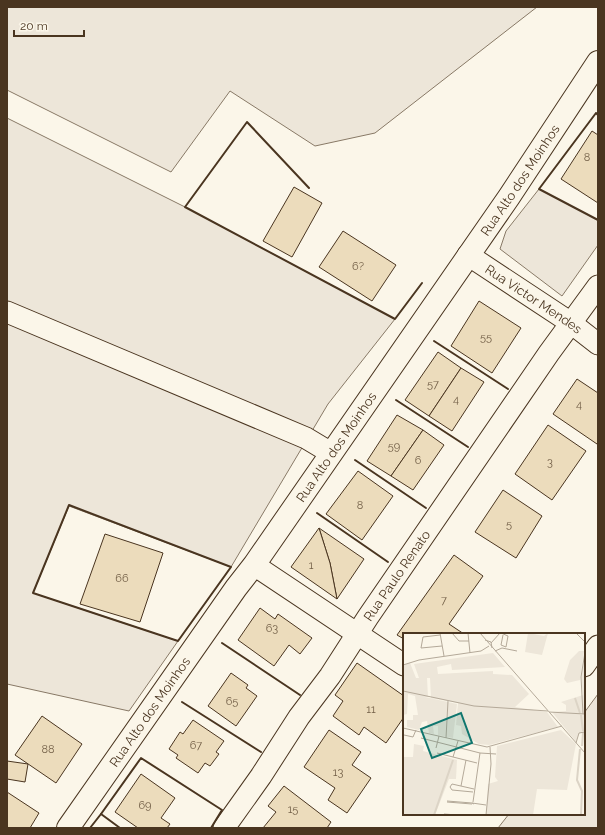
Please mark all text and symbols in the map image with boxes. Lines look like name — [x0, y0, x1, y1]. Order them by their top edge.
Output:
scale bar — [14, 12, 84, 38]
text: 20 m — [20, 19, 48, 33]
street label: Rua Alto dos Moinhos — [478, 122, 563, 239]
house number: 8 — [584, 151, 590, 164]
house number: 6? — [352, 260, 364, 273]
street label: Rua Victor Mendes — [482, 262, 585, 337]
house number: 55 — [480, 331, 492, 344]
house number: 57 — [427, 378, 439, 391]
street label: Rua Alto dos Moinhos — [293, 389, 380, 505]
house number: 4 — [453, 393, 459, 406]
house number: 4 — [576, 398, 582, 411]
house number: 59 — [388, 440, 400, 453]
house number: 6 — [415, 454, 422, 467]
house number: 3 — [547, 456, 553, 469]
house number: 8 — [357, 499, 363, 512]
house number: 5 — [506, 518, 512, 531]
street label: Rua Paulo Renato — [361, 527, 433, 624]
house number: 1 — [309, 559, 314, 572]
house number: 66 — [115, 572, 129, 585]
house number: 7 — [441, 594, 447, 607]
house number: 63 — [266, 622, 278, 635]
inset map — [403, 633, 585, 815]
street label: Rua Alto dos Moinhos — [106, 654, 193, 770]
house number: 65 — [226, 695, 238, 708]
house number: 11 — [366, 703, 376, 716]
house number: 67 — [190, 739, 202, 752]
house number: 88 — [41, 743, 55, 756]
house number: 13 — [333, 766, 343, 779]
house number: 69 — [138, 799, 152, 812]
house number: 15 — [288, 803, 298, 816]

